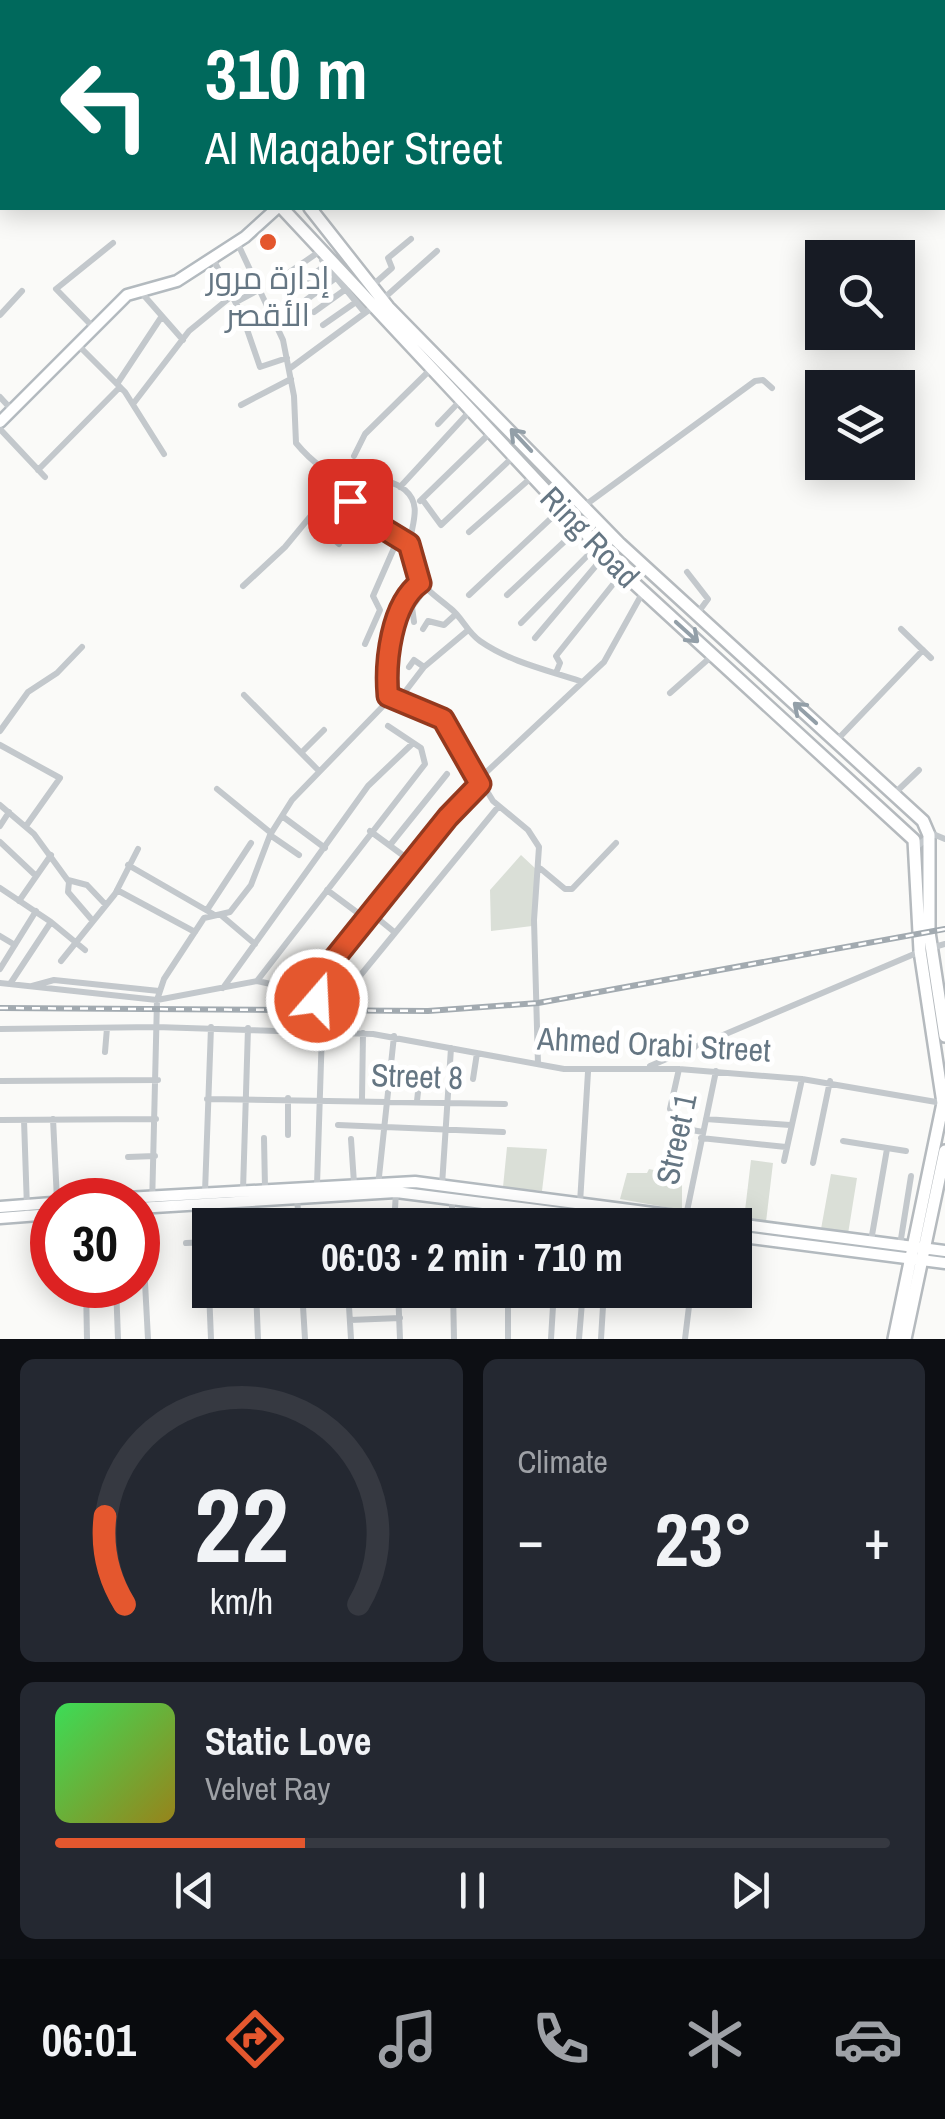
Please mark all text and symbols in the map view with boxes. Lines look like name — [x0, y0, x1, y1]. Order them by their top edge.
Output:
text: 310 m — [205, 27, 368, 121]
icon: left — [40, 40, 170, 170]
text: Al Maqaber Street — [205, 117, 502, 178]
marker: إدارة مرور الأقصر — [257, 231, 279, 253]
map controls — [805, 240, 915, 480]
button: search — [805, 240, 915, 350]
place label: إدارة مرور الأقصر — [204, 256, 330, 336]
button: layers — [805, 370, 915, 480]
one-way arrow — [509, 428, 533, 452]
pin — [308, 459, 393, 544]
icon: arrive — [323, 474, 378, 529]
street label: Ring Road — [531, 477, 649, 597]
one-way arrow — [674, 620, 700, 643]
one-way arrow — [793, 702, 818, 725]
position arrow — [265, 948, 369, 1052]
street label: Ahmed Orabi Street — [535, 1016, 772, 1072]
street label: Street 8 — [370, 1053, 464, 1099]
street label: Street 1 — [645, 1089, 707, 1188]
speed limit sign: 30 — [30, 1178, 160, 1308]
text: 06:03 · 2 min · 710 m — [321, 1232, 623, 1283]
text: Climate — [518, 1440, 608, 1483]
text: 22 — [194, 1454, 289, 1594]
text: 23° — [655, 1488, 753, 1589]
text: − — [518, 1502, 544, 1576]
text: + — [864, 1502, 890, 1576]
text: km/h — [209, 1577, 273, 1625]
text: Static Love — [205, 1716, 371, 1767]
text: Velvet Ray — [205, 1767, 330, 1810]
icon: previous — [167, 1863, 222, 1918]
icon: pause — [445, 1863, 500, 1918]
icon: next — [723, 1863, 778, 1918]
icon: directions — [220, 2004, 290, 2074]
icon: music — [373, 2004, 443, 2074]
icon: phone — [526, 2004, 596, 2074]
icon: climate — [680, 2004, 750, 2074]
icon: car — [833, 2004, 903, 2074]
text: 06:01 — [42, 2009, 136, 2070]

